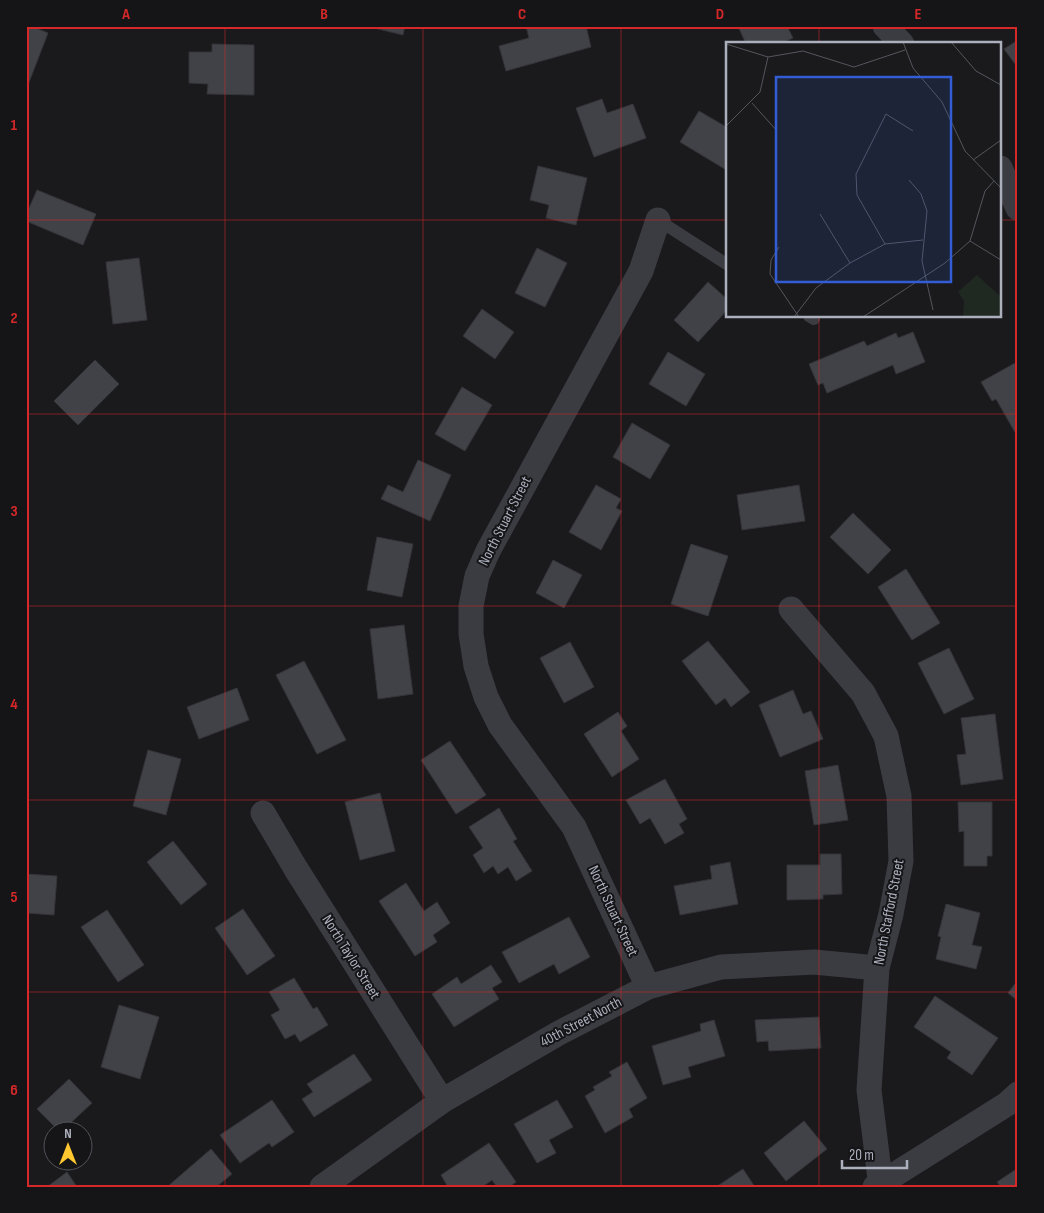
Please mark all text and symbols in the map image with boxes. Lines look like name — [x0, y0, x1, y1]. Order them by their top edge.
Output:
text: A — [121, 5, 130, 24]
text: B — [320, 5, 328, 24]
text: C — [518, 5, 526, 24]
text: D — [716, 5, 724, 24]
text: E — [915, 5, 922, 24]
inset map — [726, 42, 1002, 318]
text: 1 — [11, 116, 18, 135]
text: 2 — [10, 309, 18, 328]
street label: North Stuart Street — [474, 473, 536, 569]
text: 3 — [10, 502, 18, 521]
text: 4 — [10, 695, 18, 714]
street label: North Stafford Street — [869, 857, 909, 966]
street label: North Stuart Street — [584, 863, 642, 960]
text: 5 — [10, 888, 18, 907]
street label: North Taylor Street — [318, 911, 385, 1003]
street label: 40th Street North — [537, 993, 625, 1051]
text: 6 — [10, 1081, 18, 1100]
north arrow — [42, 1120, 92, 1170]
text: N — [64, 1125, 72, 1142]
scale bar — [842, 1138, 906, 1170]
text: 20 m — [849, 1146, 874, 1165]

